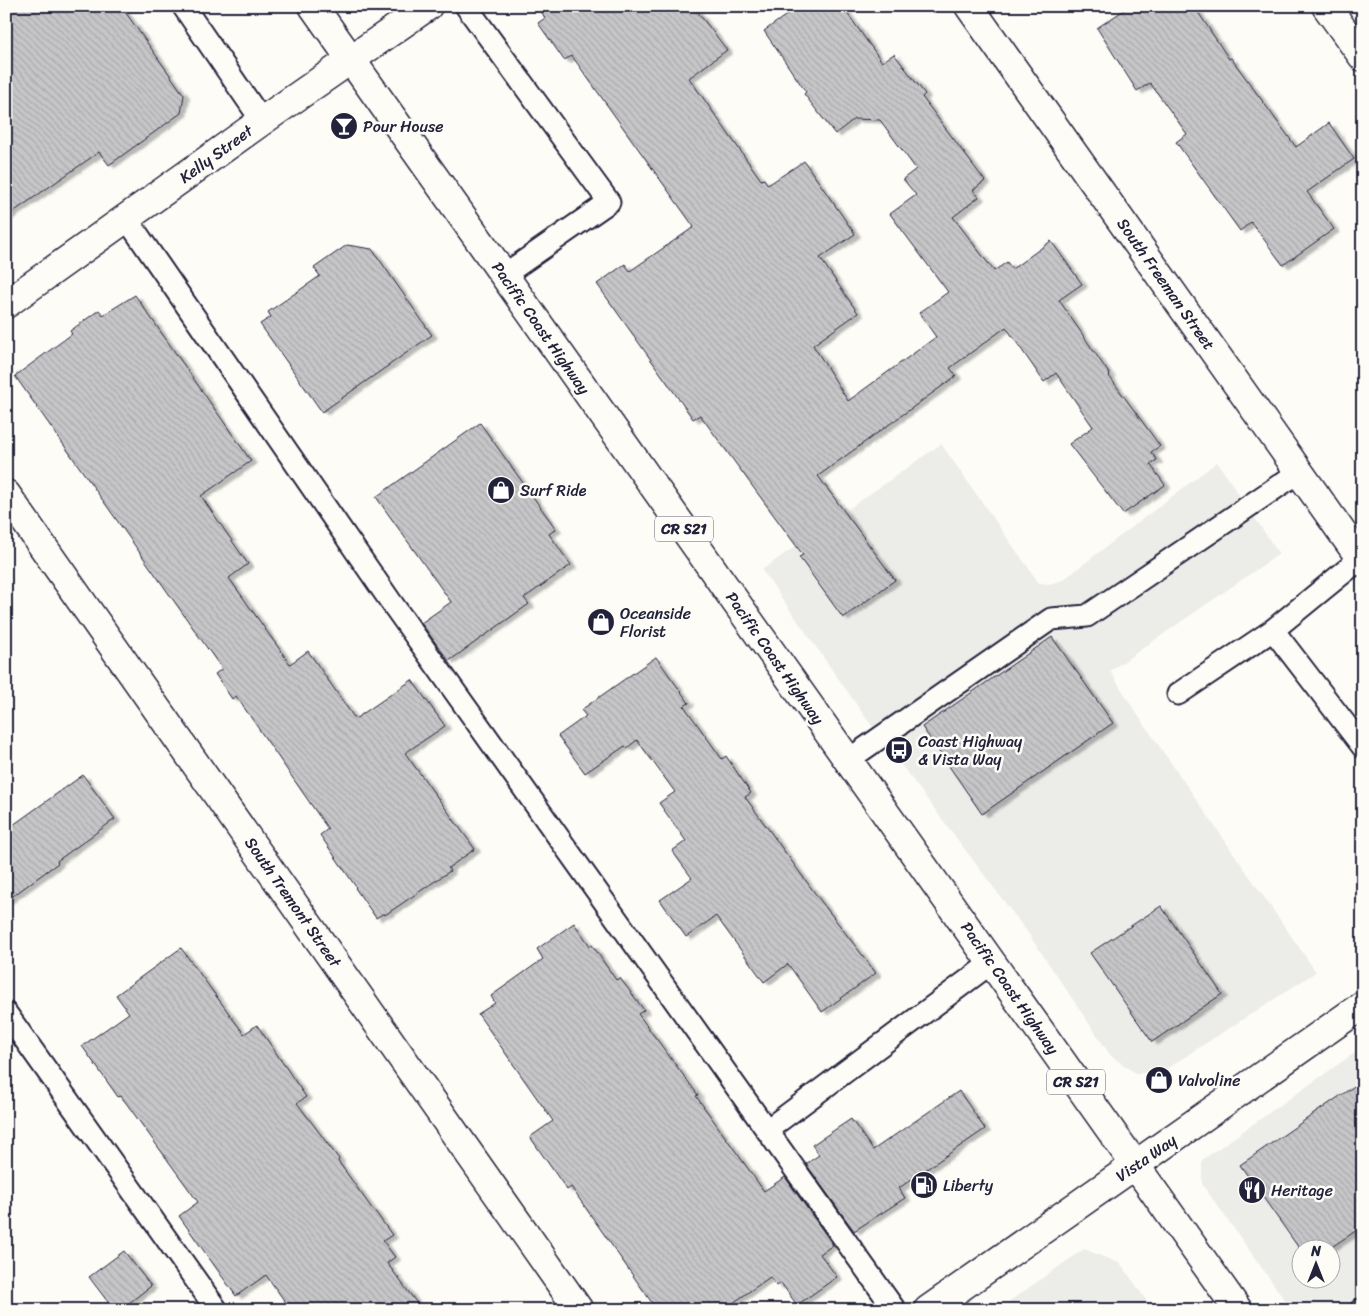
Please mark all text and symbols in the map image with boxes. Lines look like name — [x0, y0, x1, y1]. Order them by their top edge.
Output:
bar icon: Pour House — [329, 111, 359, 141]
place label: Pour House — [363, 112, 444, 141]
street label: Kelly Street — [173, 117, 260, 191]
street label: South Freeman Street — [1109, 212, 1223, 356]
street label: Pacific Coast Highway — [484, 255, 598, 401]
shop icon: Surf Ride — [486, 475, 516, 505]
place label: Surf Ride — [520, 476, 587, 505]
road number: CR S21 — [655, 516, 713, 542]
street label: Pacific Coast Highway — [718, 585, 832, 731]
place label: Oceanside Florist — [620, 599, 691, 646]
shop icon: Oceanside Florist — [586, 607, 616, 637]
place label: Coast Highway & Vista Way — [918, 727, 1023, 774]
bus stop icon: Coast Highway & Vista Way — [884, 735, 914, 765]
street label: South Tremont Street — [237, 831, 349, 974]
street label: Pacific Coast Highway — [953, 915, 1067, 1061]
shop icon: Valvoline — [1144, 1065, 1174, 1095]
place label: Valvoline — [1178, 1066, 1240, 1095]
road number: CR S21 — [1047, 1070, 1105, 1094]
street label: Vista Way — [1109, 1126, 1183, 1190]
fuel station icon: Liberty — [909, 1170, 939, 1200]
place label: Liberty — [943, 1171, 994, 1200]
restaurant icon: Heritage — [1237, 1175, 1267, 1205]
place label: Heritage — [1271, 1176, 1333, 1205]
north arrow — [1292, 1238, 1342, 1288]
text: N — [1310, 1239, 1321, 1264]

